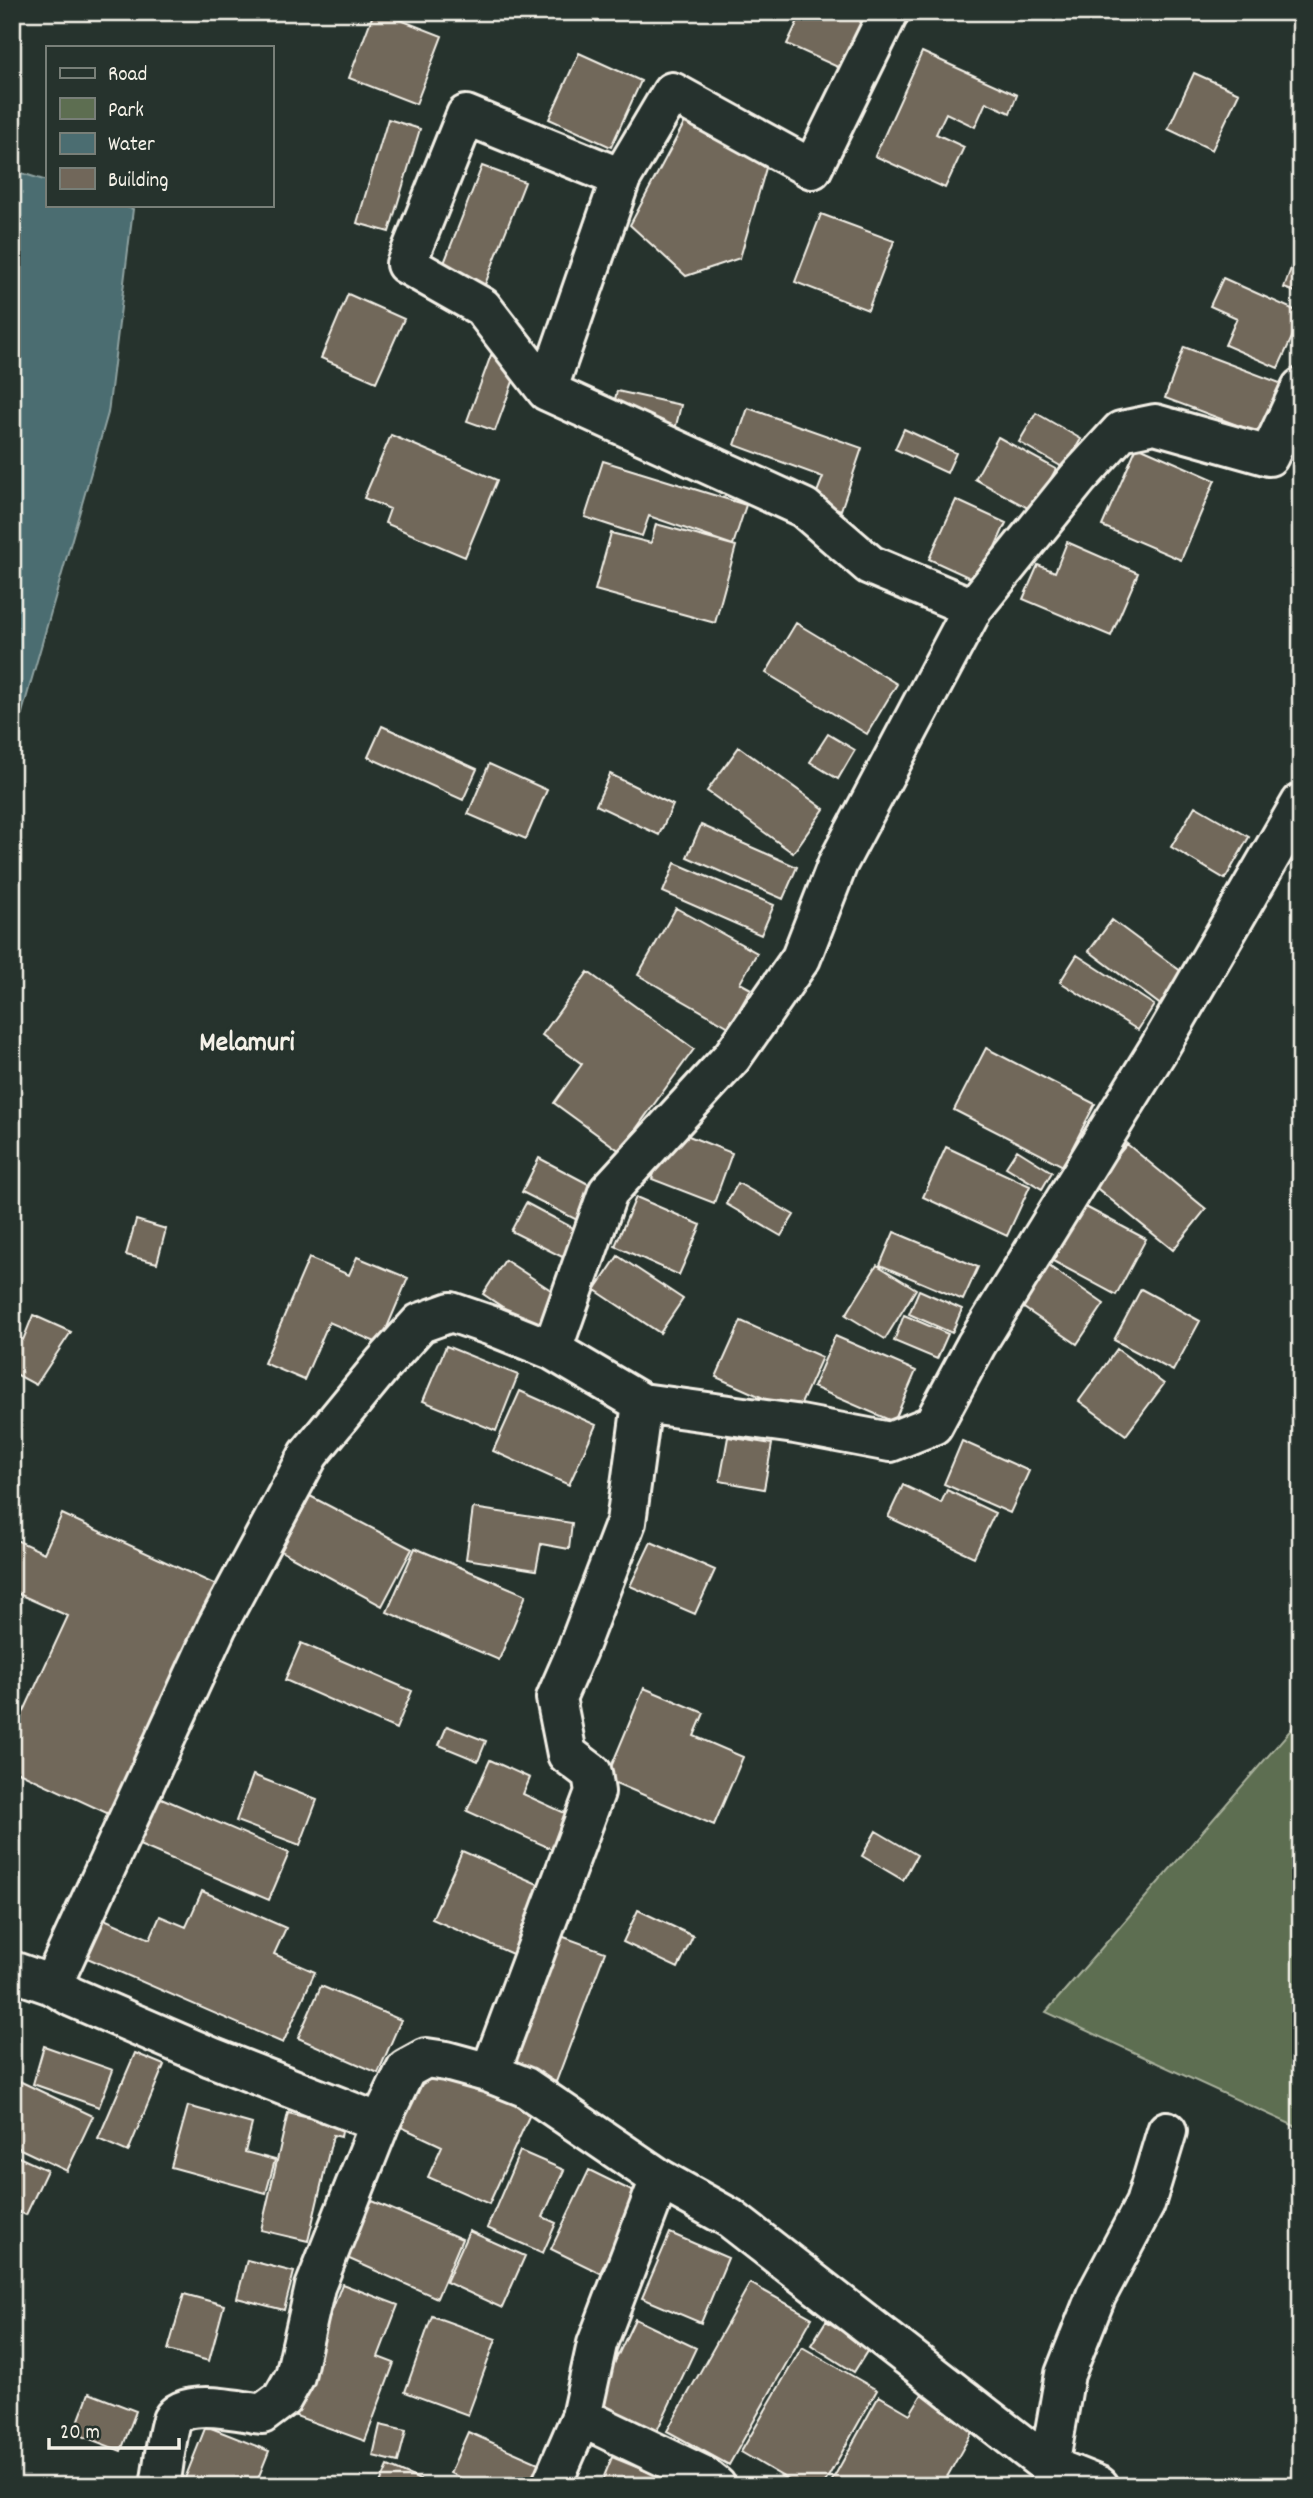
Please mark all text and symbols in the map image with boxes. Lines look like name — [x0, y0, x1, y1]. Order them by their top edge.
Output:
legend — [46, 46, 273, 206]
text: Road — [108, 61, 147, 91]
text: Park — [108, 97, 144, 127]
text: Water — [108, 131, 155, 161]
text: Building — [108, 167, 168, 197]
district label: Melamuri — [199, 1025, 295, 1065]
scale bar — [49, 2407, 178, 2451]
text: 20 m — [60, 2419, 100, 2449]

